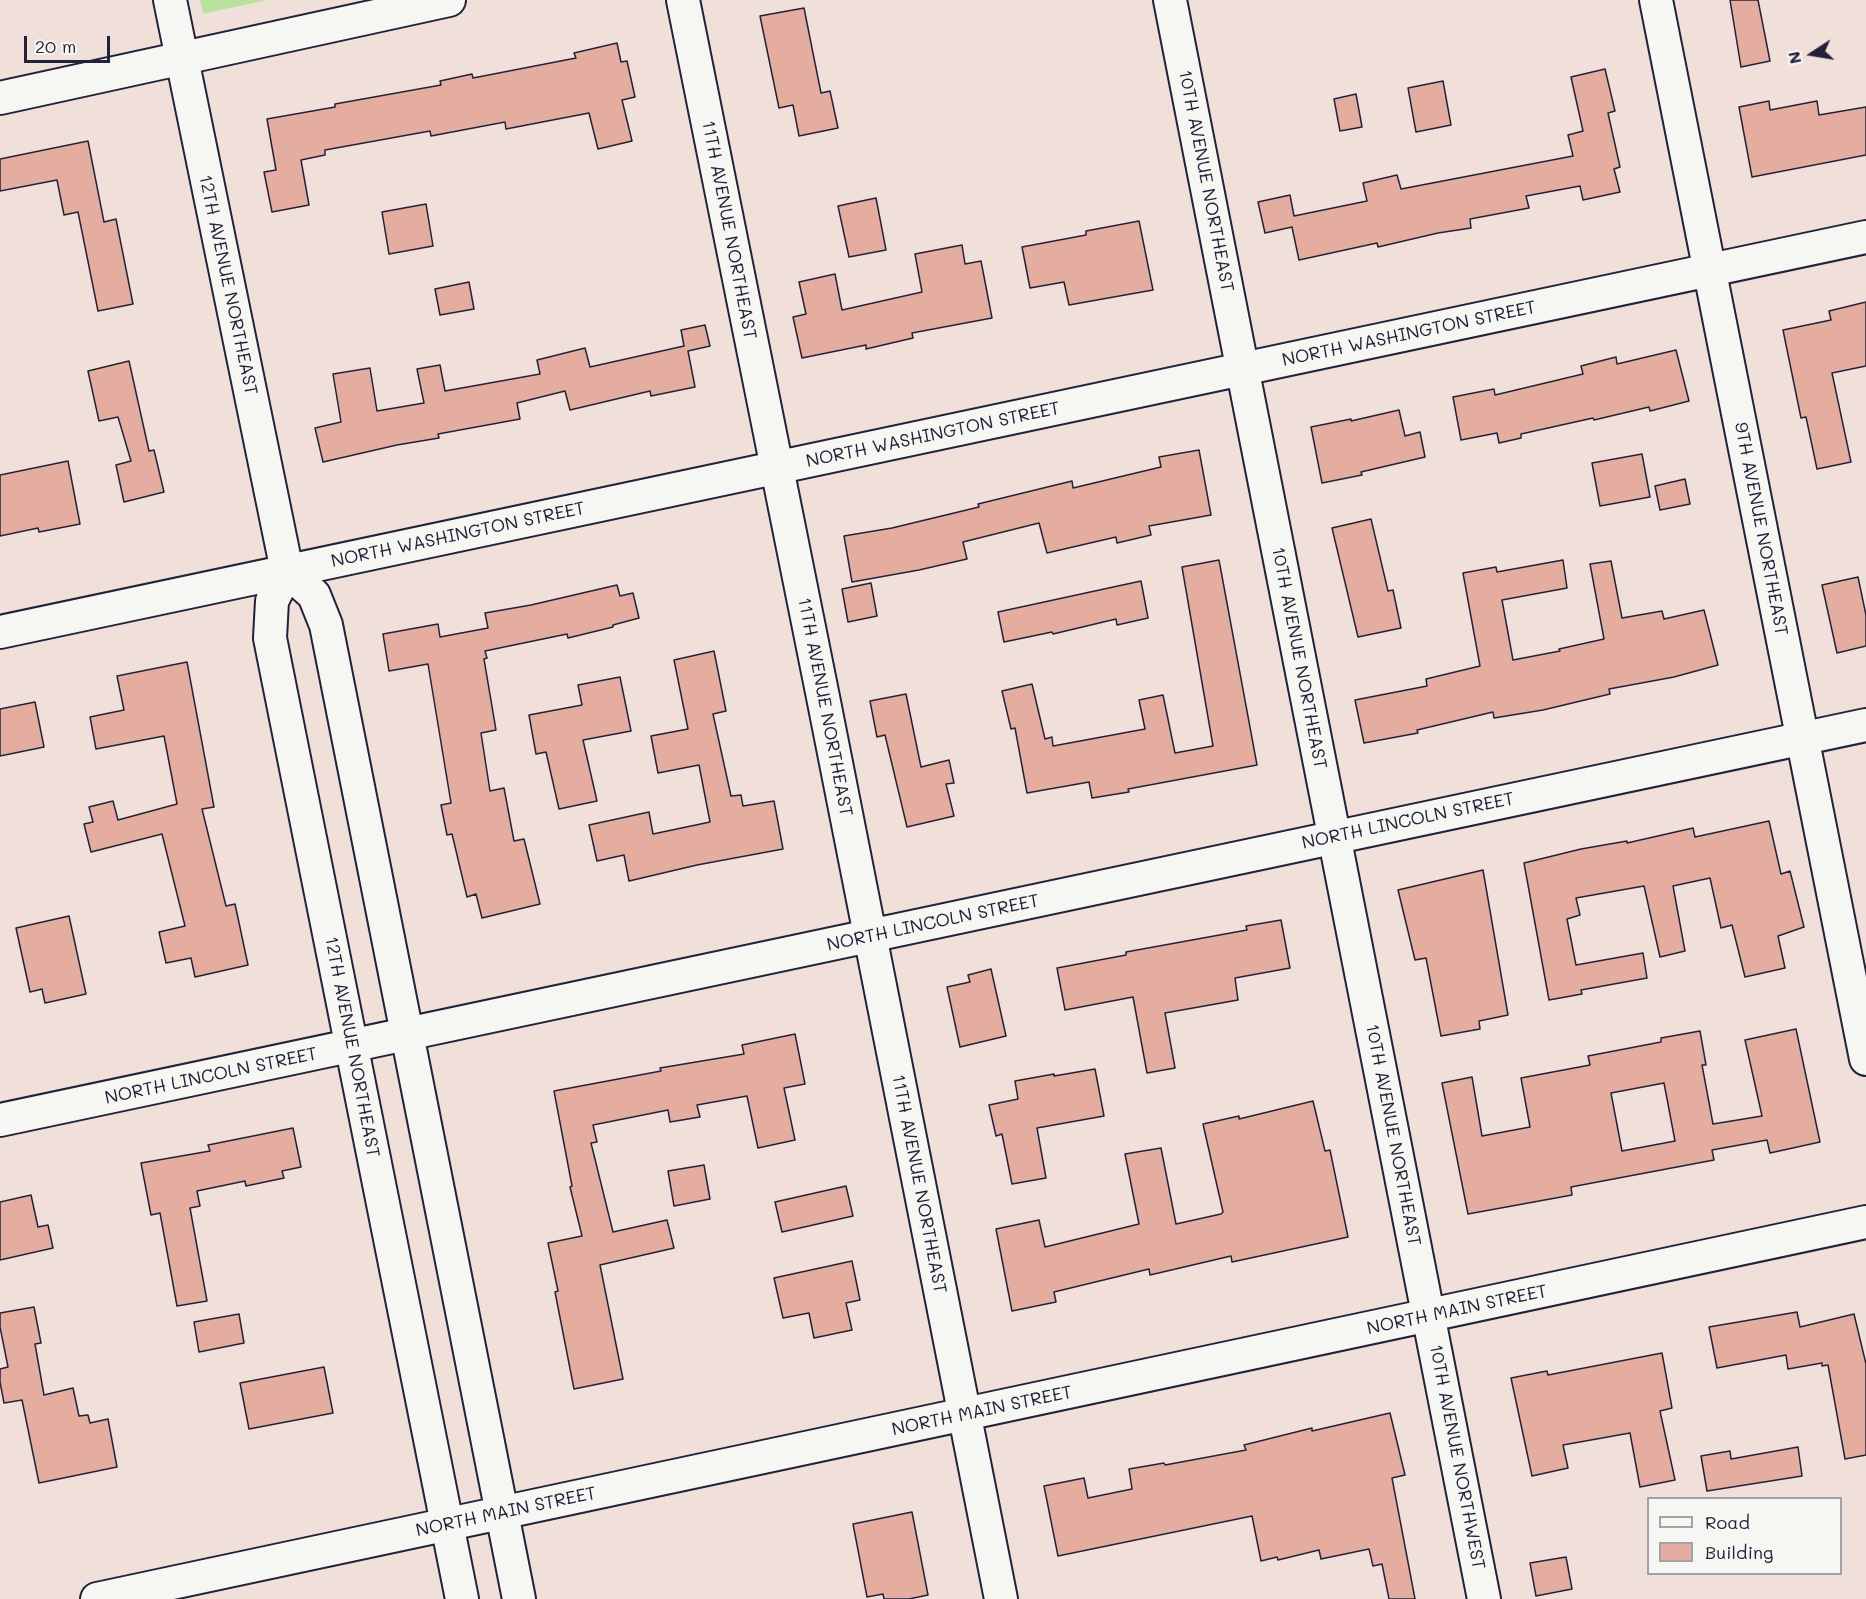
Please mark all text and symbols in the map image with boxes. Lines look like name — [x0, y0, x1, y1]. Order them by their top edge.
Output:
scale bar — [27, 24, 112, 62]
north arrow — [1782, 24, 1842, 84]
text: 20 m — [35, 34, 76, 58]
text: N — [1782, 50, 1805, 66]
street label: 10TH AVENUE NORTHEAST — [1174, 68, 1238, 294]
street label: 11TH AVENUE NORTHEAST — [697, 119, 761, 341]
street label: 12TH AVENUE NORTHEAST — [194, 173, 262, 397]
street label: NORTH WASHINGTON STREET — [1280, 297, 1538, 371]
street label: NORTH WASHINGTON STREET — [804, 398, 1062, 472]
street label: 9TH AVENUE NORTHEAST — [1730, 420, 1792, 638]
street label: NORTH WASHINGTON STREET — [329, 498, 587, 572]
street label: 10TH AVENUE NORTHEAST — [1267, 545, 1331, 771]
street label: 11TH AVENUE NORTHEAST — [793, 596, 857, 818]
street label: NORTH LINCOLN STREET — [1300, 788, 1516, 854]
street label: NORTH LINCOLN STREET — [825, 890, 1041, 956]
street label: 12TH AVENUE NORTHEAST — [320, 935, 384, 1159]
street label: 10TH AVENUE NORTHEAST — [1361, 1022, 1425, 1248]
street label: NORTH LINCOLN STREET — [103, 1043, 319, 1109]
street label: 11TH AVENUE NORTHEAST — [887, 1073, 951, 1295]
street label: NORTH MAIN STREET — [1365, 1280, 1549, 1340]
street label: 10TH AVENUE NORTHWEST — [1425, 1343, 1489, 1571]
street label: NORTH MAIN STREET — [890, 1381, 1074, 1441]
street label: NORTH MAIN STREET — [414, 1482, 598, 1542]
legend — [1647, 1497, 1842, 1575]
text: Road — [1705, 1510, 1750, 1534]
text: Building — [1705, 1540, 1773, 1564]

